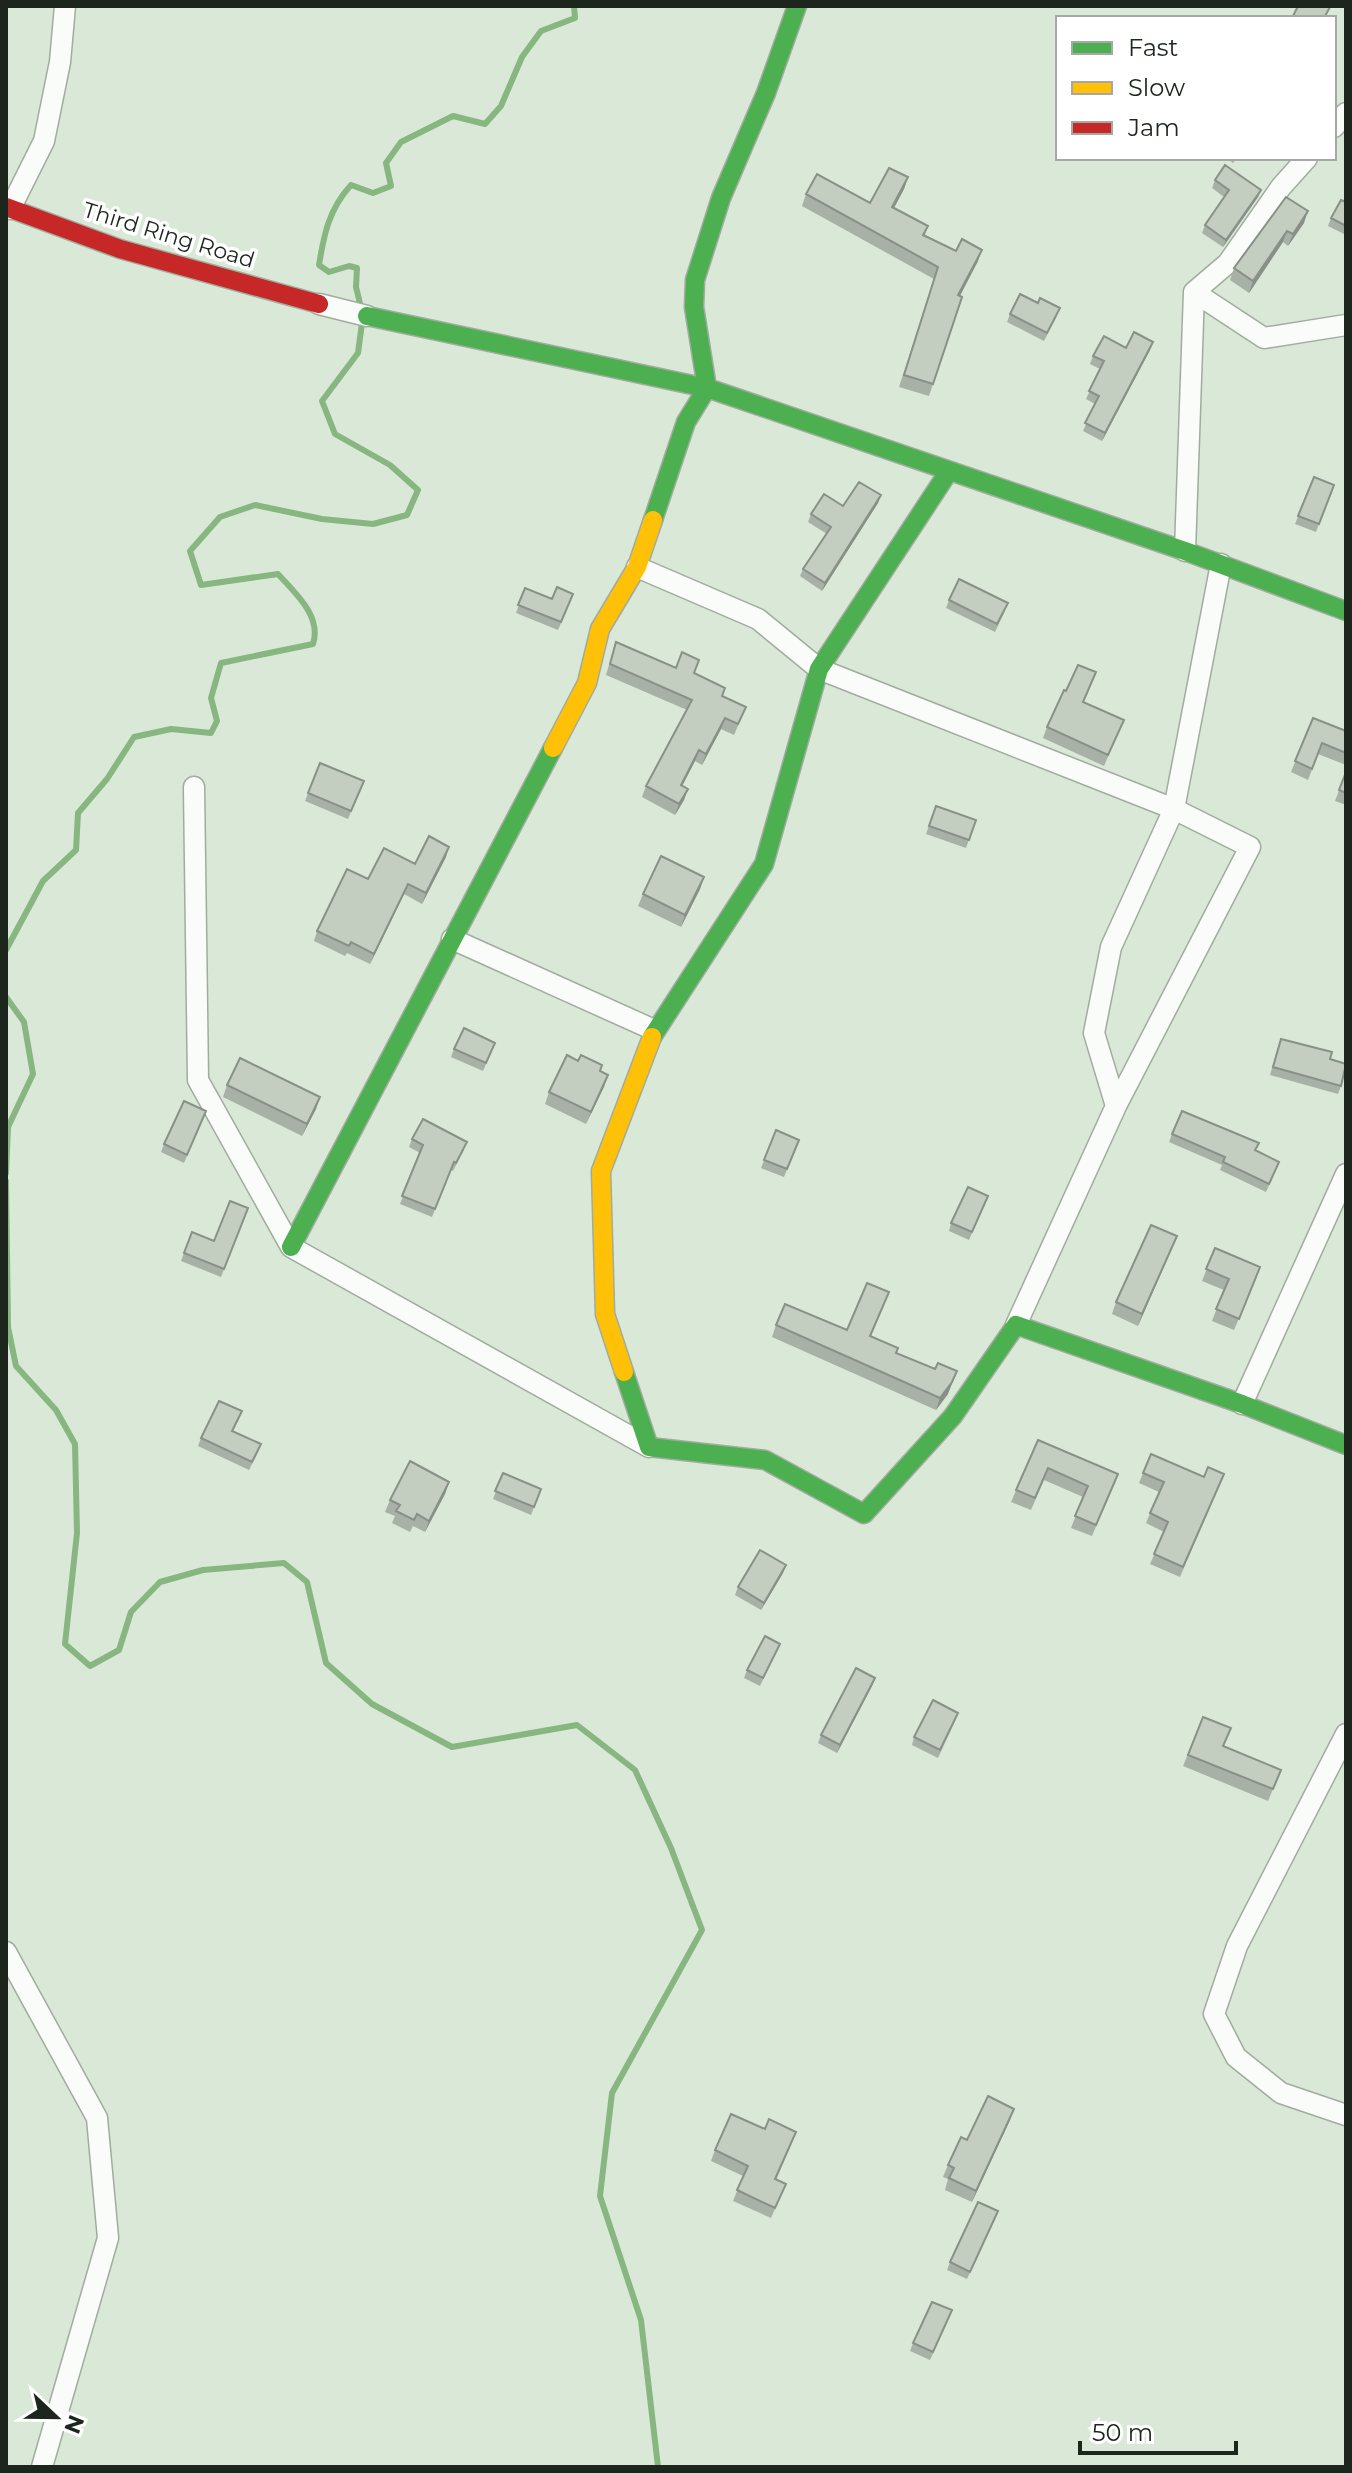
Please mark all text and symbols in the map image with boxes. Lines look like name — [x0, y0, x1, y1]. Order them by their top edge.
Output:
legend — [1056, 16, 1336, 160]
text: Fast — [1128, 33, 1179, 62]
text: Slow — [1128, 73, 1185, 102]
text: Jam — [1127, 113, 1180, 142]
street label: Third Ring Road — [80, 196, 258, 274]
north arrow — [16, 2377, 96, 2457]
scale bar — [1080, 2405, 1236, 2455]
text: N — [58, 2411, 90, 2438]
text: 50 m — [1092, 2418, 1153, 2447]

